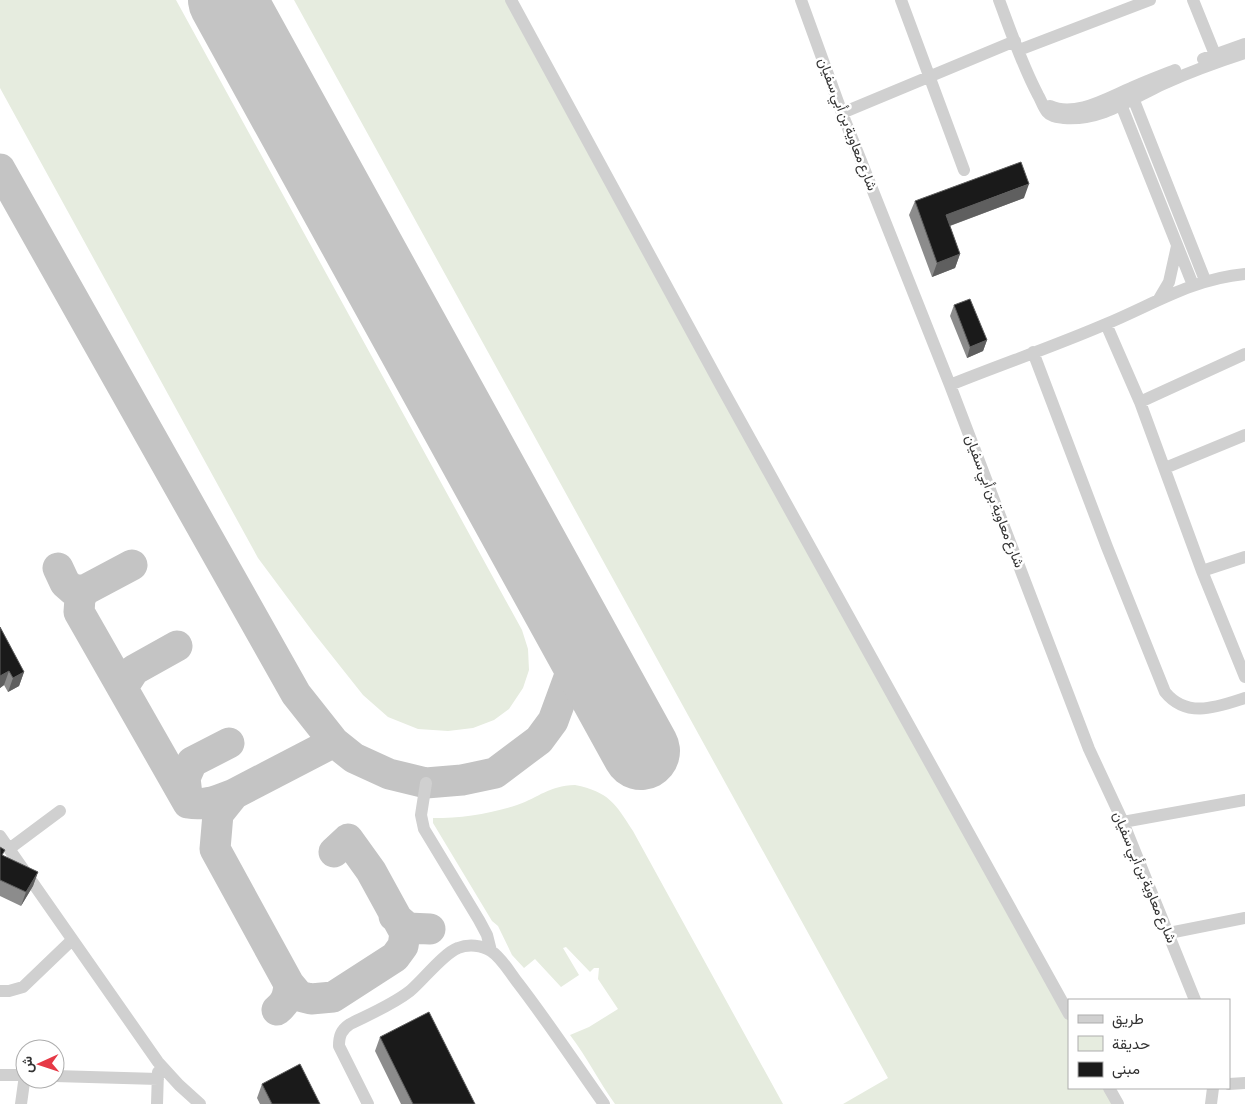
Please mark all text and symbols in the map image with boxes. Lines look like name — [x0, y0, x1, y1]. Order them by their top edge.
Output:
street label: شارع معاوية بن أبي سفيان — [812, 55, 881, 194]
street label: شارع معاوية بن أبي سفيان — [959, 432, 1028, 571]
street label: شارع معاوية بن أبي سفيان — [1106, 809, 1180, 947]
legend — [1068, 999, 1230, 1089]
text: طريق — [1112, 1010, 1144, 1029]
text: حديقة — [1112, 1035, 1150, 1053]
north arrow — [15, 1039, 65, 1089]
text: ش — [19, 1056, 36, 1074]
text: مبنى — [1112, 1060, 1140, 1079]

